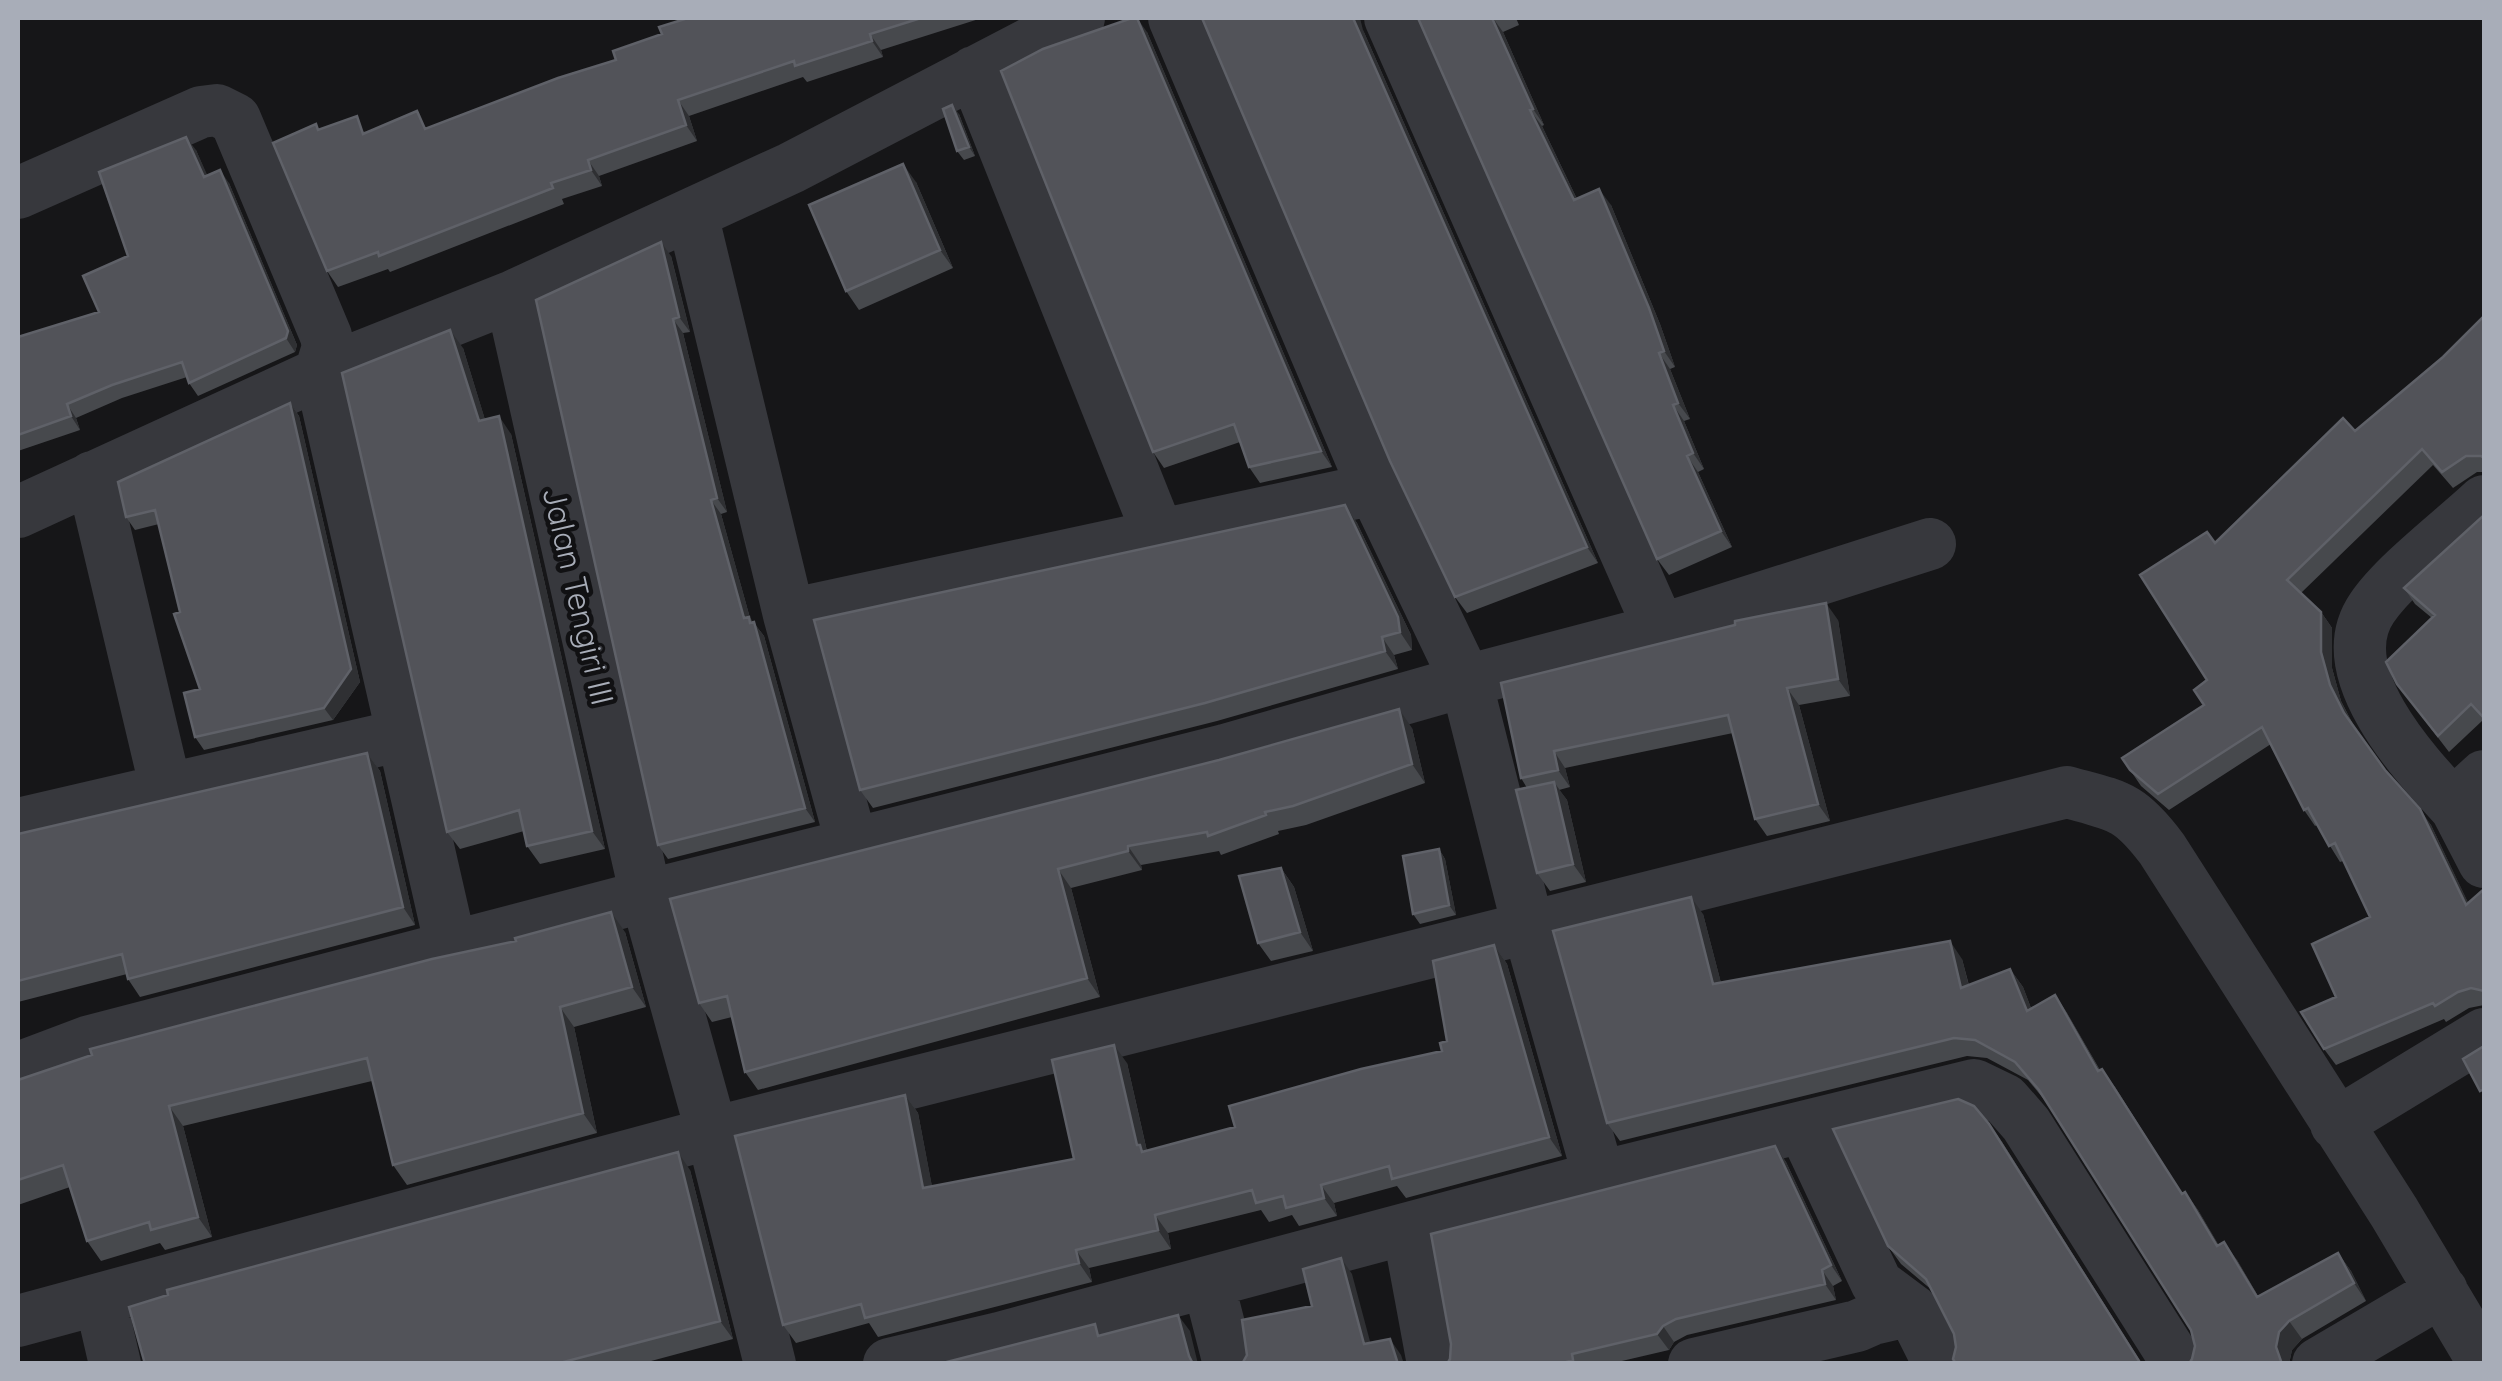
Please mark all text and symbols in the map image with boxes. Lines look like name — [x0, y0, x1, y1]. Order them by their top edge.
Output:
street label: Jalan Tengiri III — [534, 483, 624, 709]

